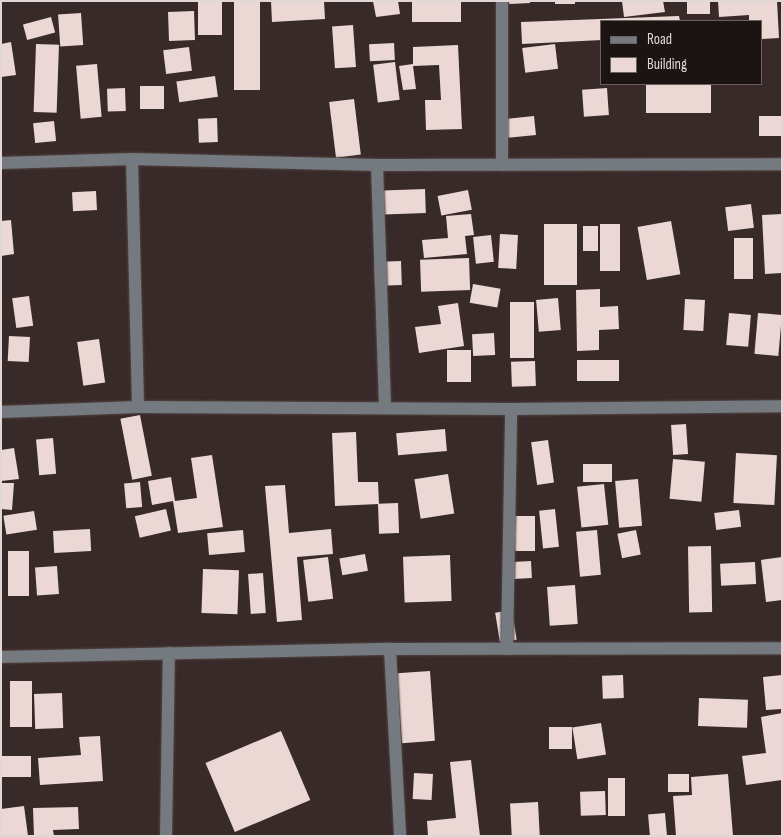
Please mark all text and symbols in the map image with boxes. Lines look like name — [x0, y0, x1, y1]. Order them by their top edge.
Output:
legend — [600, 20, 763, 85]
text: Road — [647, 30, 672, 49]
text: Building — [647, 55, 687, 74]

